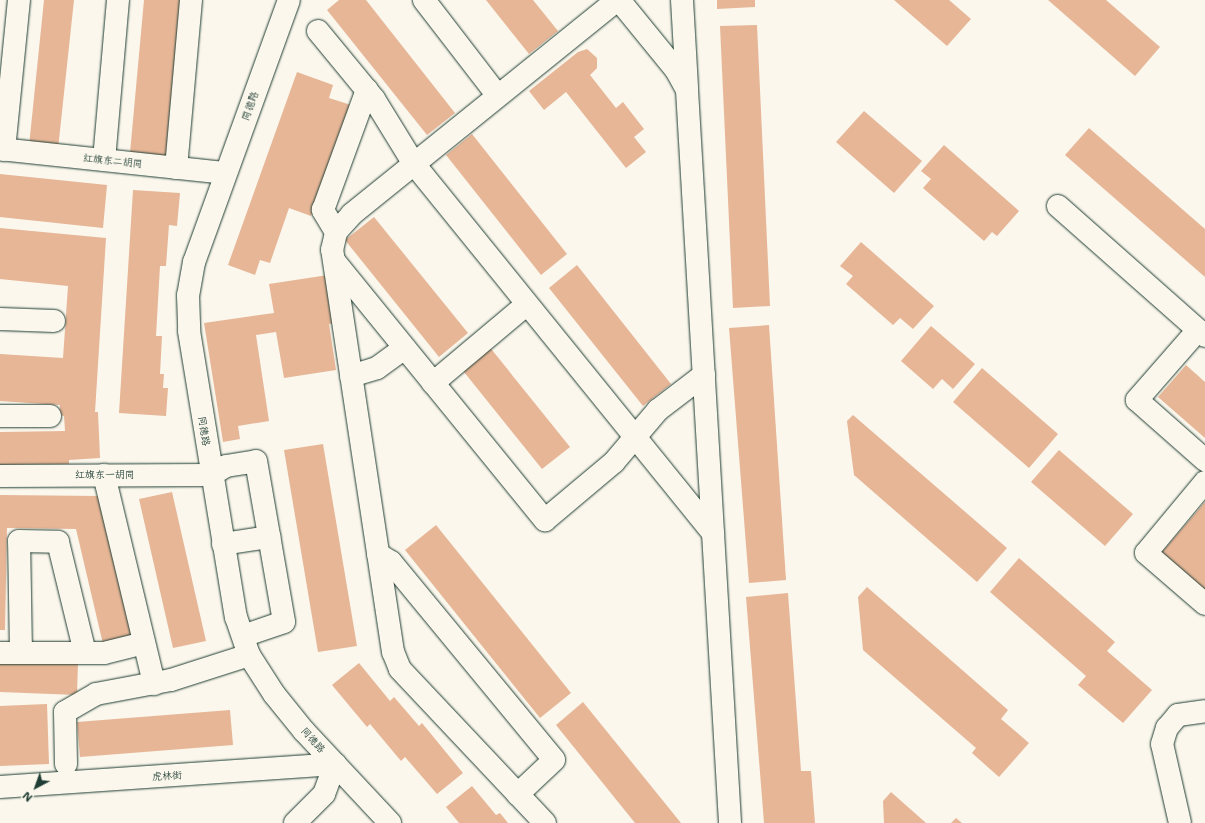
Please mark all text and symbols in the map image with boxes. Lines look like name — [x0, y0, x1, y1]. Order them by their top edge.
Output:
street label: 同德路 — [239, 90, 261, 122]
street label: 红旗东二胡同 — [83, 152, 143, 170]
street label: 同德路 — [196, 415, 212, 447]
street label: 红旗东一胡同 — [75, 469, 135, 481]
street label: 同德路 — [299, 725, 327, 755]
north arrow — [16, 767, 56, 807]
street label: 虎林街 — [152, 769, 182, 783]
text: N — [20, 788, 36, 805]

